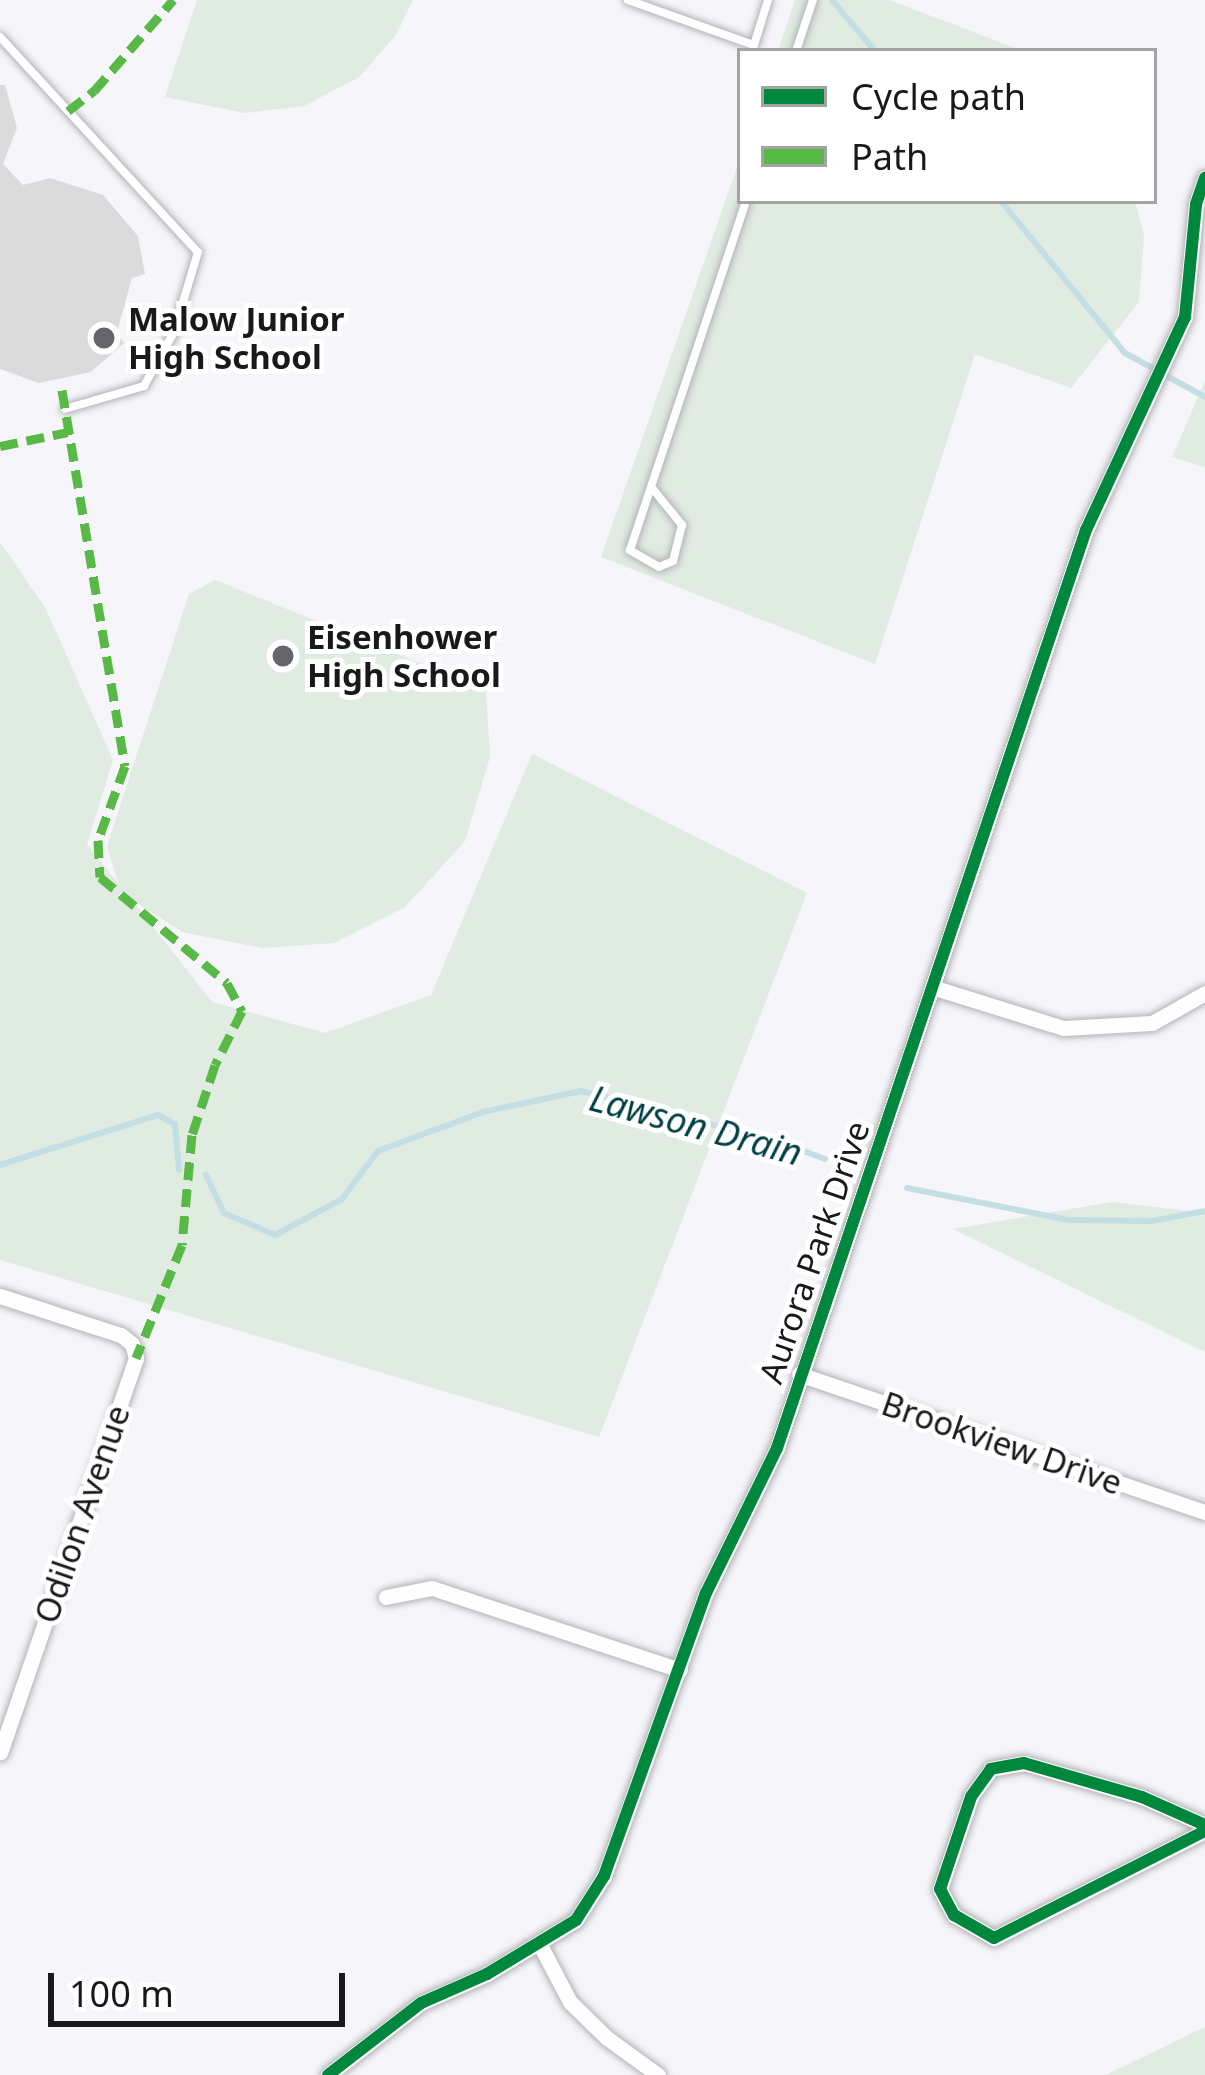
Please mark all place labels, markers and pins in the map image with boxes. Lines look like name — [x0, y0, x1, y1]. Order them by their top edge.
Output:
place label: Malow Junior High School — [128, 299, 345, 377]
marker: Malow Junior High School — [91, 325, 117, 351]
place label: Eisenhower High School — [307, 617, 501, 695]
marker: Eisenhower High School — [270, 643, 296, 669]

